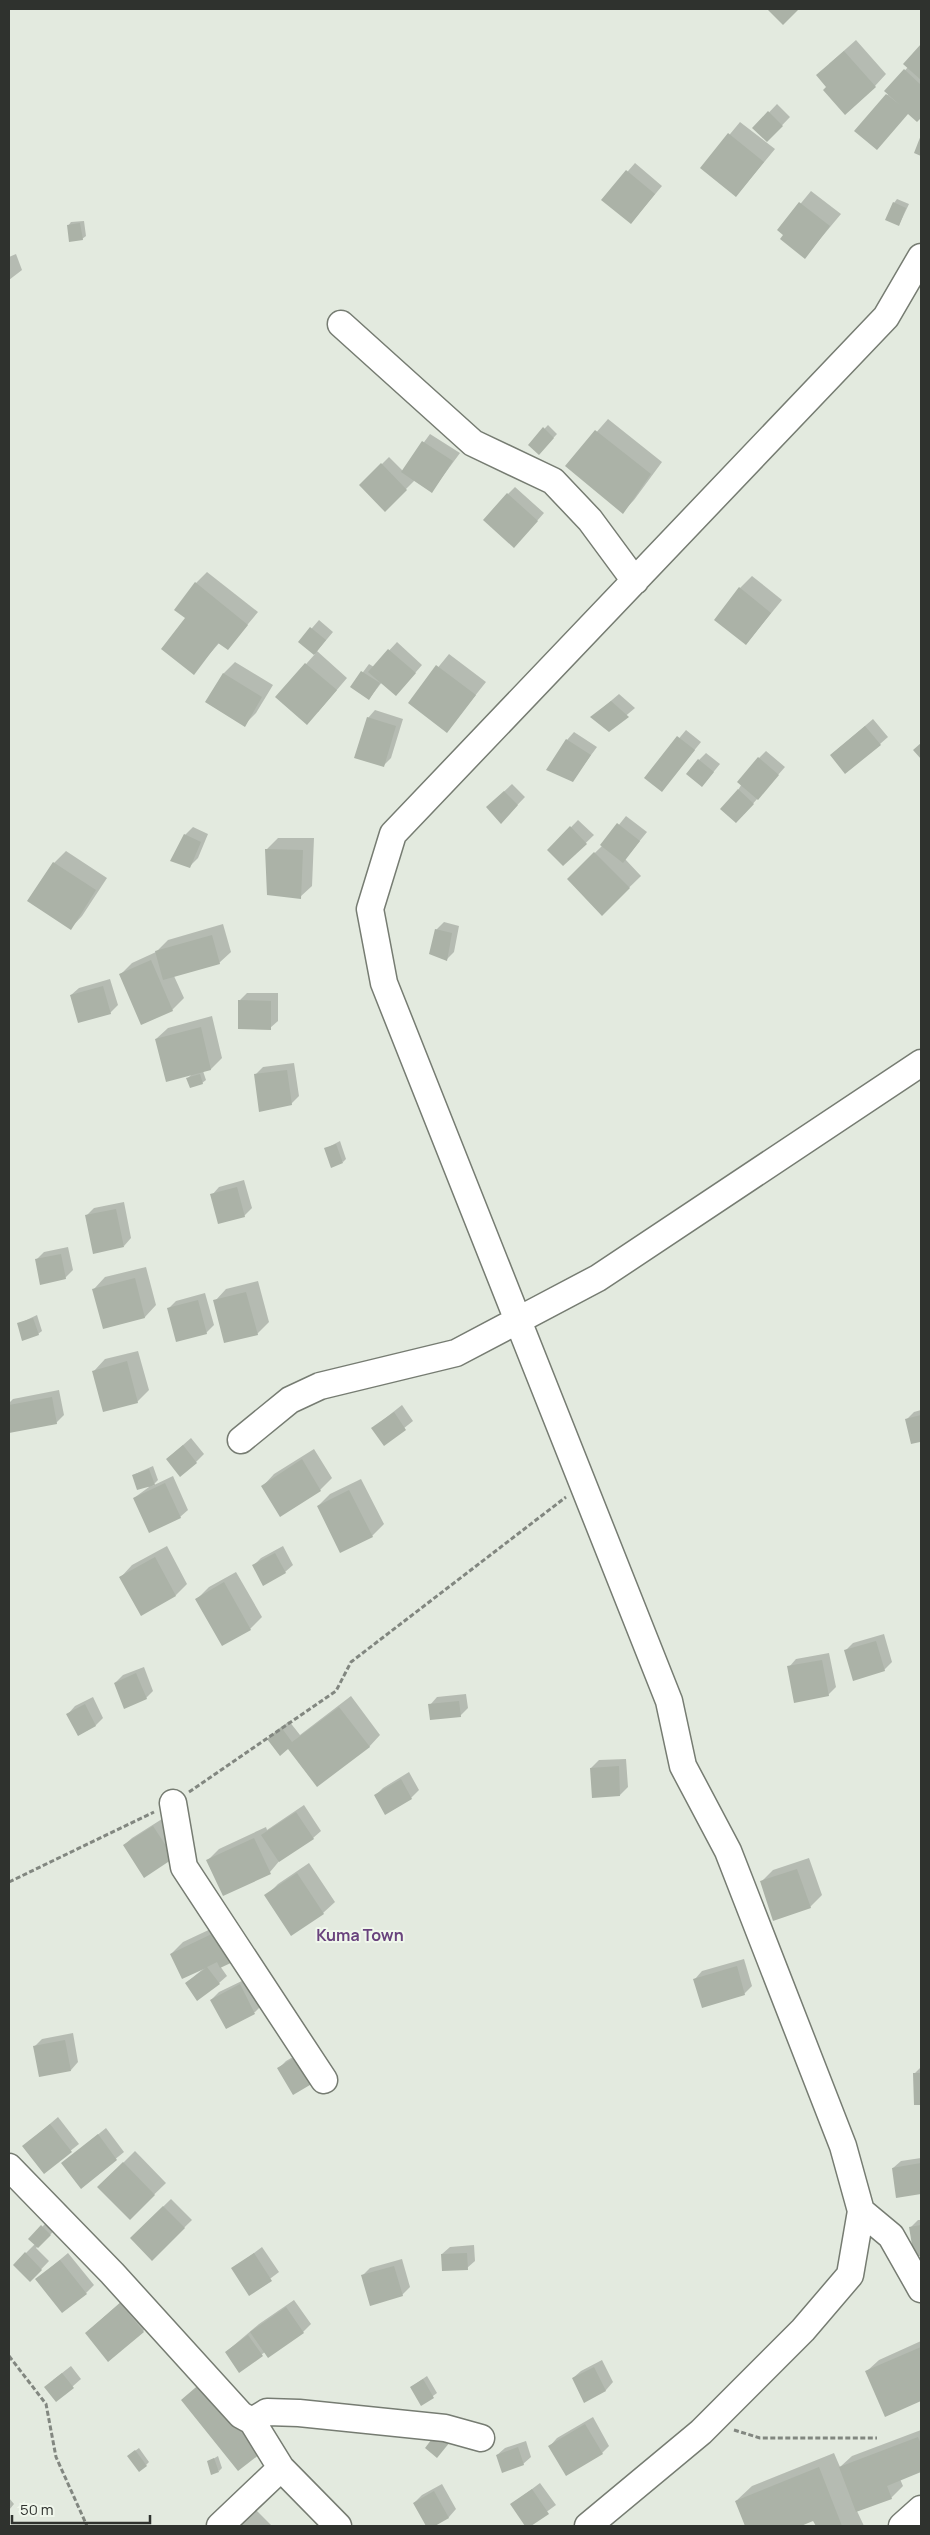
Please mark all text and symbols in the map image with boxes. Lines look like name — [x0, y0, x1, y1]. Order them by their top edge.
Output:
district label: Kuma Town — [316, 1924, 404, 1946]
scale bar — [12, 2492, 150, 2524]
text: 50 m — [20, 2499, 54, 2520]

